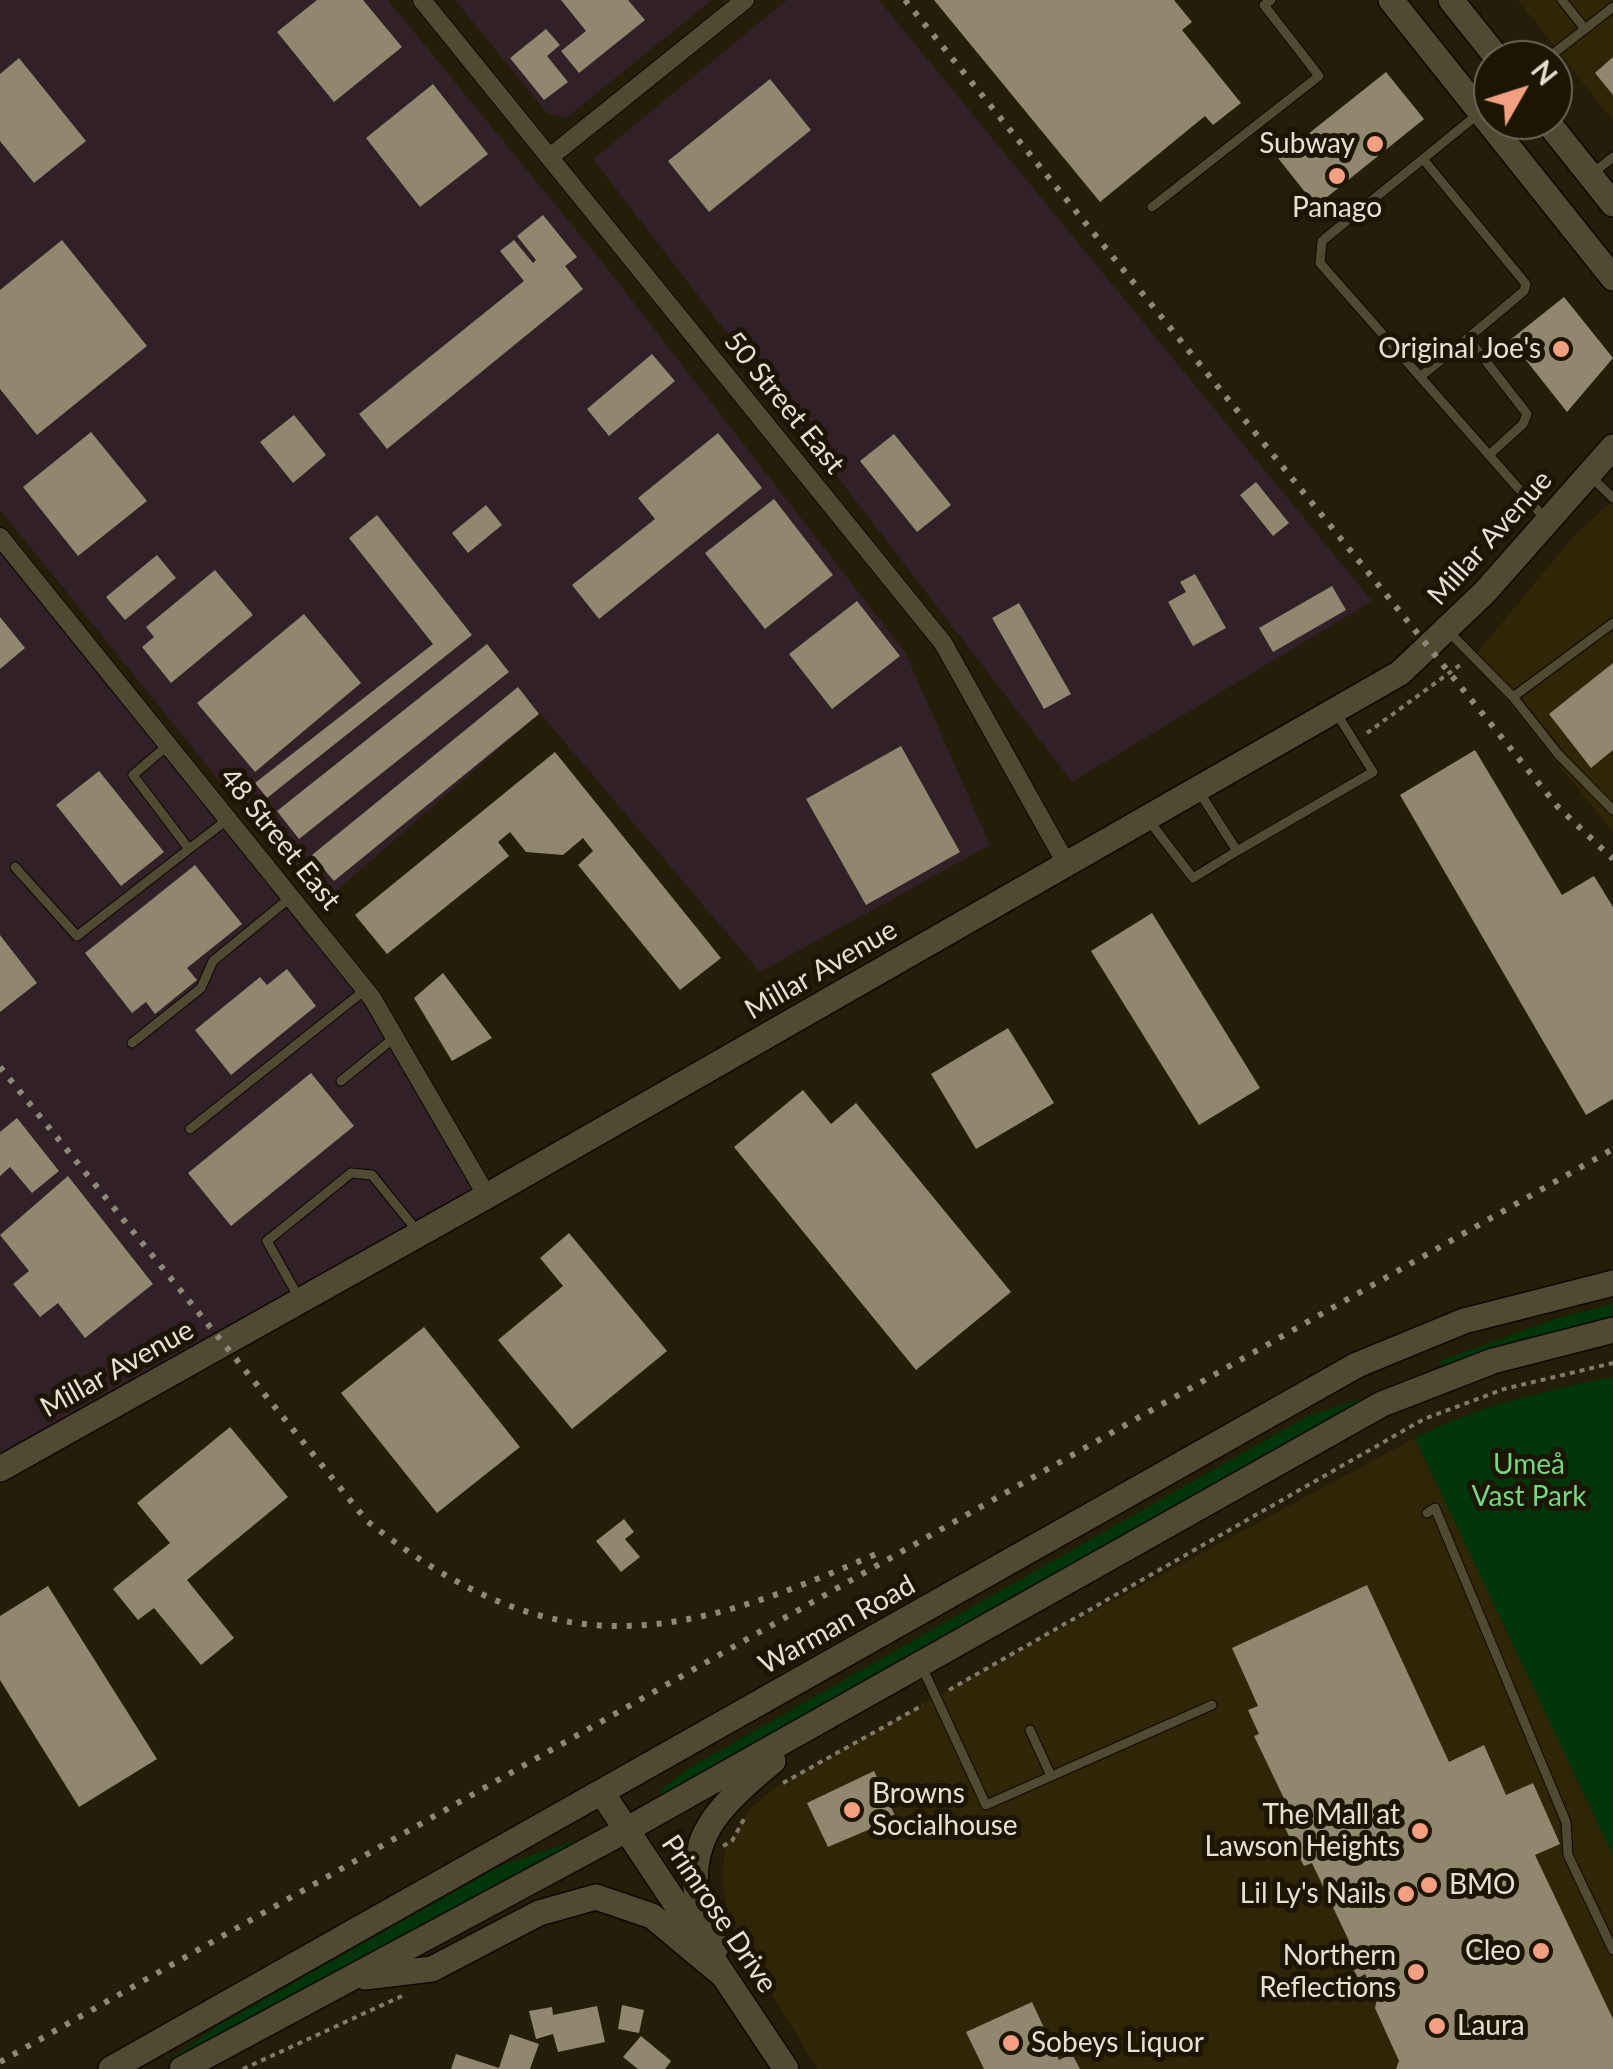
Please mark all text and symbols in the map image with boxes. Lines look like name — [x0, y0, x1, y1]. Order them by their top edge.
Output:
north arrow — [1473, 40, 1573, 140]
text: N — [1525, 53, 1565, 91]
place label: Subway — [1259, 127, 1355, 161]
marker: Subway — [1364, 133, 1386, 155]
marker: Panago — [1326, 165, 1348, 187]
place label: Panago — [1292, 191, 1382, 225]
street label: 50 Street East — [717, 325, 851, 481]
place label: Original Joe's — [1378, 332, 1541, 366]
marker: Original Joe's — [1550, 338, 1572, 360]
street label: Millar Avenue — [1421, 464, 1559, 612]
street label: 48 Street East — [213, 761, 347, 917]
street label: Millar Avenue — [739, 913, 903, 1027]
street label: Millar Avenue — [35, 1313, 199, 1425]
park label: Umeå Vast Park — [1472, 1448, 1586, 1514]
street label: Warman Road — [753, 1568, 921, 1682]
place label: Browns Socialhouse — [872, 1777, 1018, 1843]
place label: The Mall at Lawson Heights — [1205, 1798, 1400, 1864]
marker: Browns Socialhouse — [841, 1799, 863, 1821]
marker: The Mall at Lawson Heights — [1409, 1820, 1431, 1842]
street label: Primrose Drive — [654, 1829, 784, 1999]
place label: BMO — [1449, 1868, 1516, 1902]
marker: BMO — [1418, 1874, 1440, 1896]
place label: Lil Ly's Nails — [1240, 1877, 1386, 1911]
marker: Lil Ly's Nails — [1395, 1883, 1417, 1905]
place label: Cleo — [1465, 1934, 1521, 1968]
place label: Northern Reflections — [1259, 1939, 1396, 2005]
marker: Cleo — [1530, 1940, 1552, 1962]
marker: Northern Reflections — [1405, 1961, 1427, 1983]
place label: Laura — [1457, 2009, 1525, 2043]
marker: Laura — [1426, 2015, 1448, 2037]
place label: Sobeys Liquor — [1031, 2026, 1204, 2060]
marker: Sobeys Liquor — [1000, 2032, 1022, 2054]

